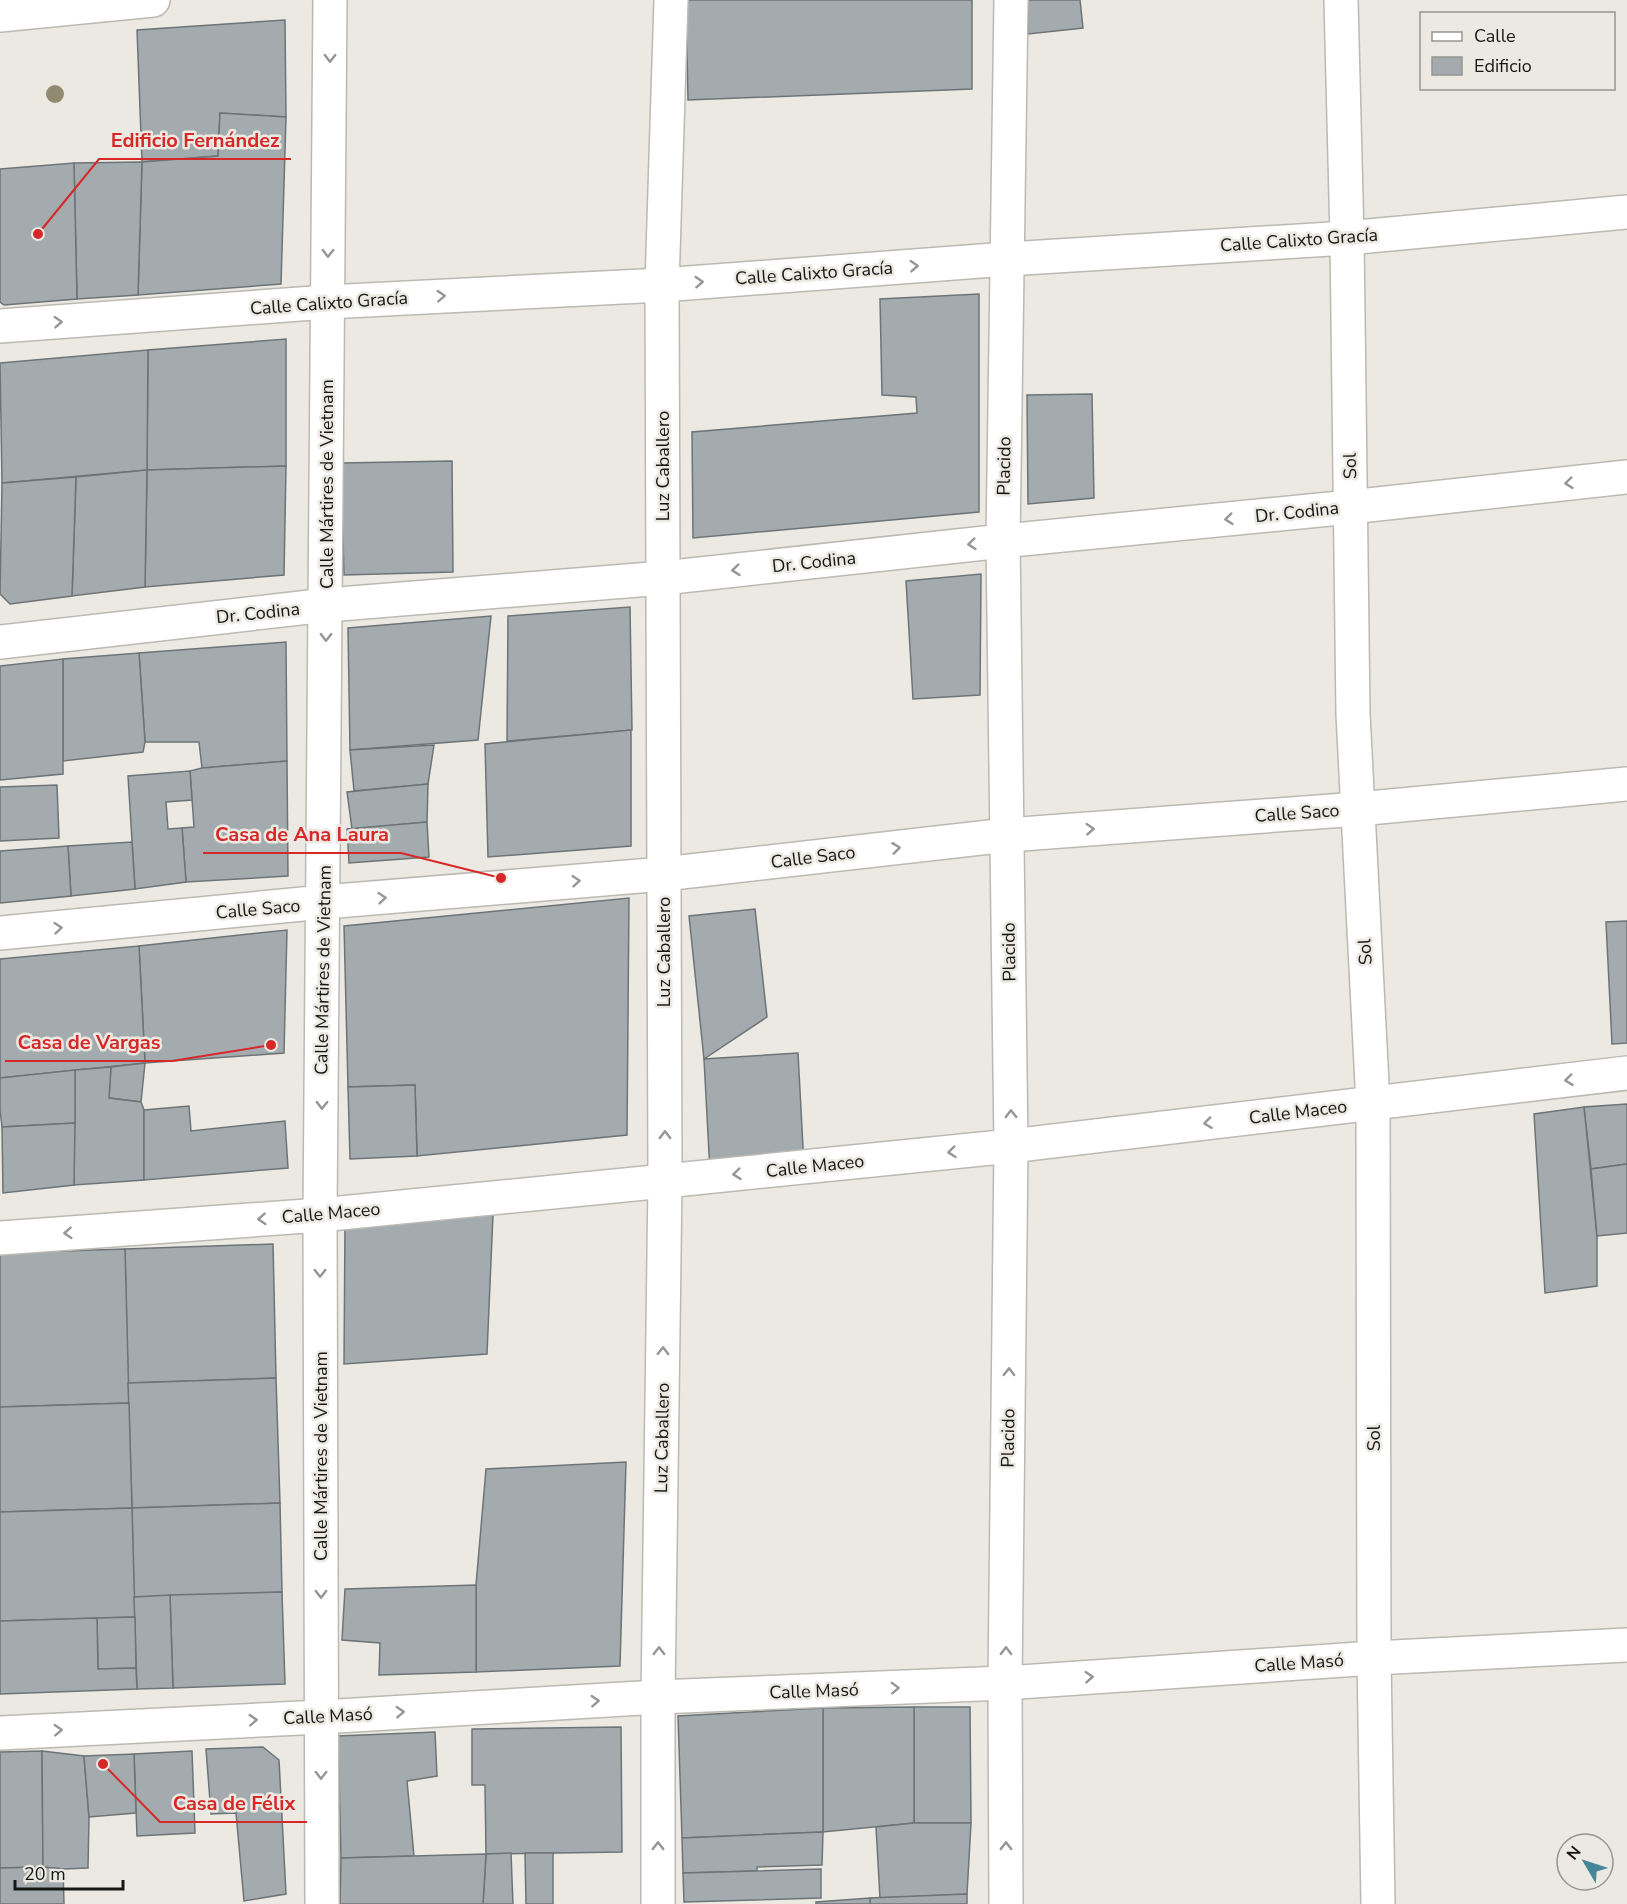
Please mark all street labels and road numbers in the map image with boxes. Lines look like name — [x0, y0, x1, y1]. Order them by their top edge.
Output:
street label: Calle Calixto Gracía — [1219, 223, 1379, 257]
street label: Calle Calixto Gracía — [734, 256, 894, 290]
street label: Calle Calixto Gracía — [249, 286, 409, 320]
street label: Calle Mártires de Vietnam — [315, 379, 339, 589]
street label: Luz Caballero — [651, 411, 675, 521]
street label: Placido — [991, 436, 1017, 496]
street label: Sol — [1338, 452, 1362, 479]
street label: Dr. Codina — [1254, 496, 1340, 528]
street label: Dr. Codina — [771, 546, 857, 578]
street label: Dr. Codina — [215, 597, 301, 629]
street label: Calle Saco — [1254, 798, 1340, 828]
street label: Calle Saco — [769, 840, 857, 874]
street label: Calle Mártires de Vietnam — [309, 865, 337, 1075]
street label: Calle Saco — [215, 893, 301, 925]
street label: Luz Caballero — [652, 897, 676, 1007]
street label: Placido — [996, 922, 1022, 982]
street label: Sol — [1352, 938, 1378, 966]
street label: Calle Maceo — [1248, 1094, 1348, 1130]
street label: Calle Maceo — [765, 1149, 865, 1183]
street label: Calle Maceo — [281, 1197, 381, 1229]
street label: Calle Mártires de Vietnam — [309, 1351, 333, 1561]
street label: Luz Caballero — [649, 1383, 675, 1493]
street label: Placido — [995, 1408, 1021, 1468]
street label: Sol — [1362, 1424, 1386, 1451]
street label: Calle Masó — [1253, 1648, 1345, 1678]
street label: Calle Masó — [769, 1677, 859, 1705]
street label: Calle Masó — [283, 1702, 373, 1730]

